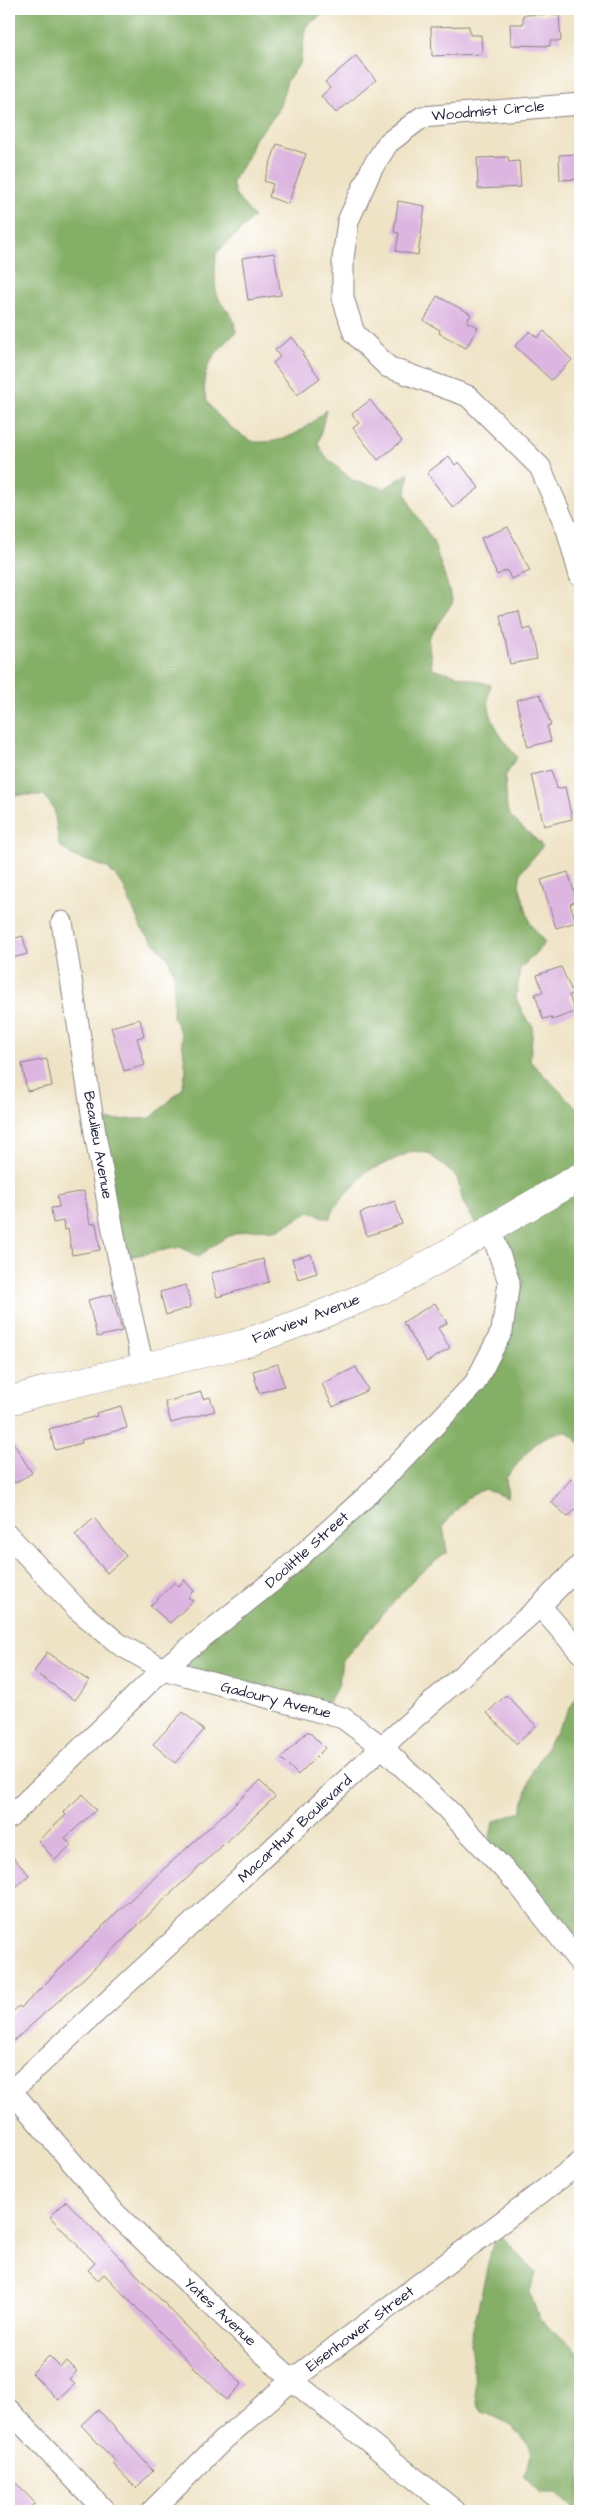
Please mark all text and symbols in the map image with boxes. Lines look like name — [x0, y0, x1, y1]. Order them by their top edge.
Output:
street label: Woodmist Circle — [431, 96, 545, 126]
street label: Beaulieu Avenue — [78, 1089, 118, 1201]
street label: Fairview Avenue — [249, 1289, 363, 1349]
street label: Doolittle Street — [261, 1507, 353, 1593]
street label: Gadoury Avenue — [218, 1676, 333, 1725]
street label: Macarthur Boulevard — [233, 1770, 357, 1888]
street label: Yates Avenue — [179, 2273, 261, 2351]
street label: Eisenhower Street — [301, 2281, 419, 2377]

